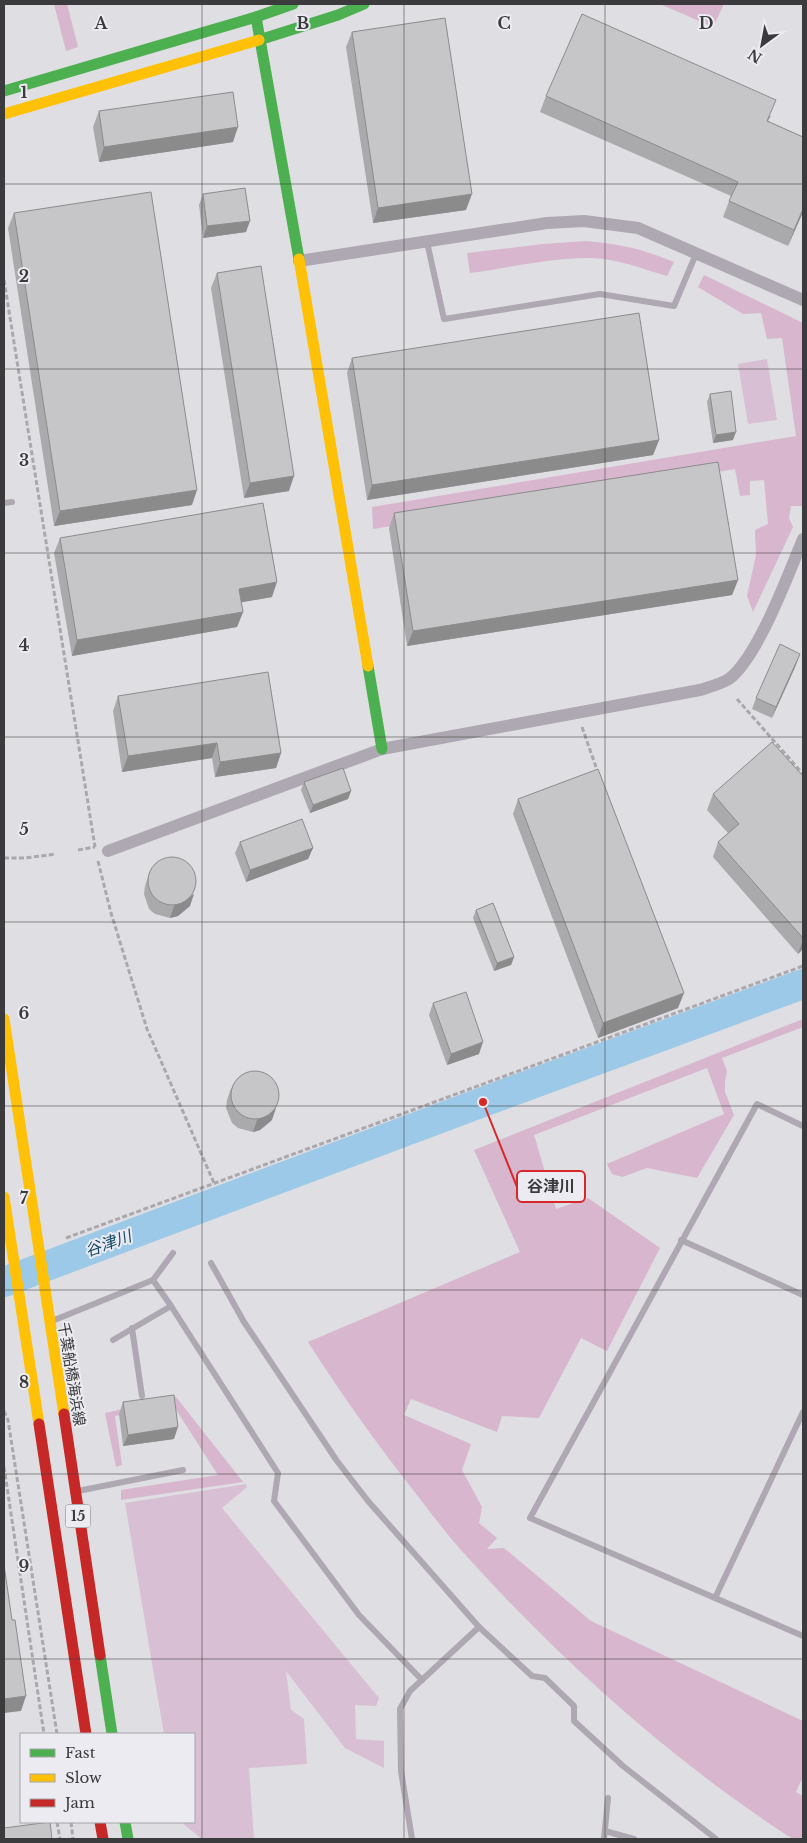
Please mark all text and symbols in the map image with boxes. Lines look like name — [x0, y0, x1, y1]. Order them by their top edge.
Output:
text: A — [94, 13, 109, 33]
text: B — [297, 13, 310, 33]
text: C — [497, 13, 511, 33]
text: D — [699, 13, 713, 33]
north arrow — [737, 20, 787, 70]
text: N — [745, 45, 765, 67]
text: 1 — [21, 82, 28, 102]
text: 2 — [19, 266, 29, 286]
text: 3 — [19, 450, 29, 470]
text: 4 — [19, 635, 29, 655]
text: 5 — [19, 819, 29, 839]
text: 6 — [19, 1003, 30, 1023]
callout: 谷津川 — [517, 1171, 585, 1202]
text: 谷津川 — [527, 1176, 575, 1196]
text: 7 — [20, 1188, 29, 1208]
water label: 谷津川 — [82, 1225, 136, 1261]
street label: 千葉船橋海浜線 — [54, 1321, 90, 1427]
text: 8 — [19, 1372, 29, 1392]
road number: 15 — [66, 1504, 90, 1528]
text: 9 — [19, 1556, 30, 1576]
legend — [20, 1733, 195, 1823]
text: Fast — [65, 1743, 96, 1762]
text: Slow — [65, 1768, 102, 1787]
text: Jam — [63, 1793, 95, 1812]

